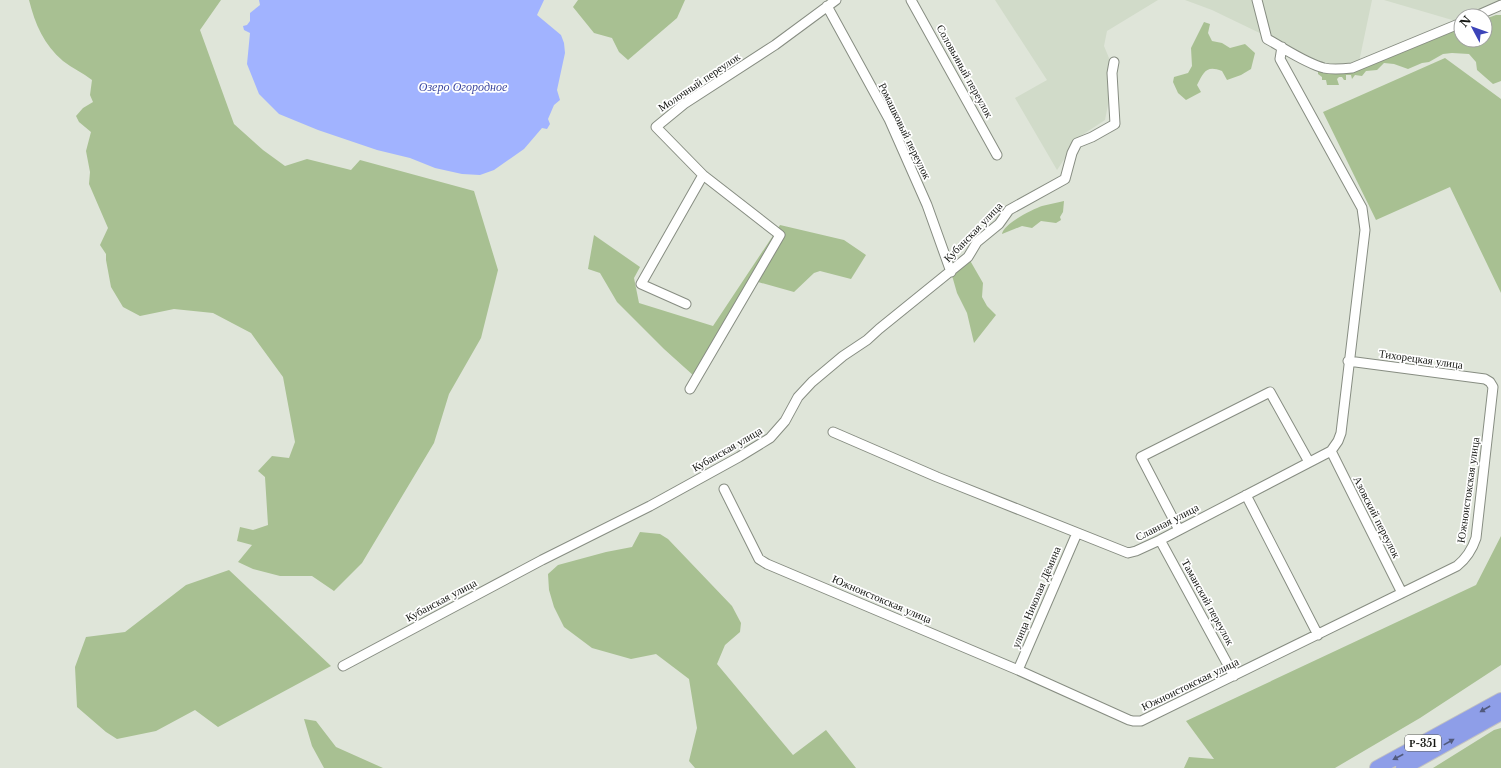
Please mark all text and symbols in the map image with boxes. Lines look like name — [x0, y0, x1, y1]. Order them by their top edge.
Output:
north arrow — [1453, 8, 1493, 48]
text: N — [1457, 12, 1475, 30]
street label: Соловьиный переулок — [934, 22, 997, 121]
street label: Молочный переулок — [655, 49, 743, 115]
water label: Озеро Огородное — [419, 79, 508, 94]
street label: Ромашковый переулок — [876, 81, 935, 182]
street label: Кубанская улица — [941, 199, 1005, 265]
street label: Тихорецкая улица — [1378, 346, 1464, 372]
street label: Кубанская улица — [689, 423, 765, 475]
street label: Южноистокская улица — [1454, 436, 1482, 544]
street label: Азовский переулок — [1350, 474, 1404, 561]
street label: Славная улица — [1133, 500, 1201, 544]
street label: улица Николая Дёмина — [1008, 544, 1064, 650]
street label: Таманский переулок — [1179, 556, 1238, 648]
street label: Южноистокская улица — [830, 572, 934, 626]
street label: Кубанская улица — [403, 575, 479, 625]
street label: Южноистокская улица — [1139, 654, 1241, 714]
one-way arrow — [1479, 705, 1491, 712]
road number: Р-351 — [1405, 735, 1441, 751]
one-way arrow — [1444, 739, 1455, 746]
one-way arrow — [1392, 754, 1404, 760]

